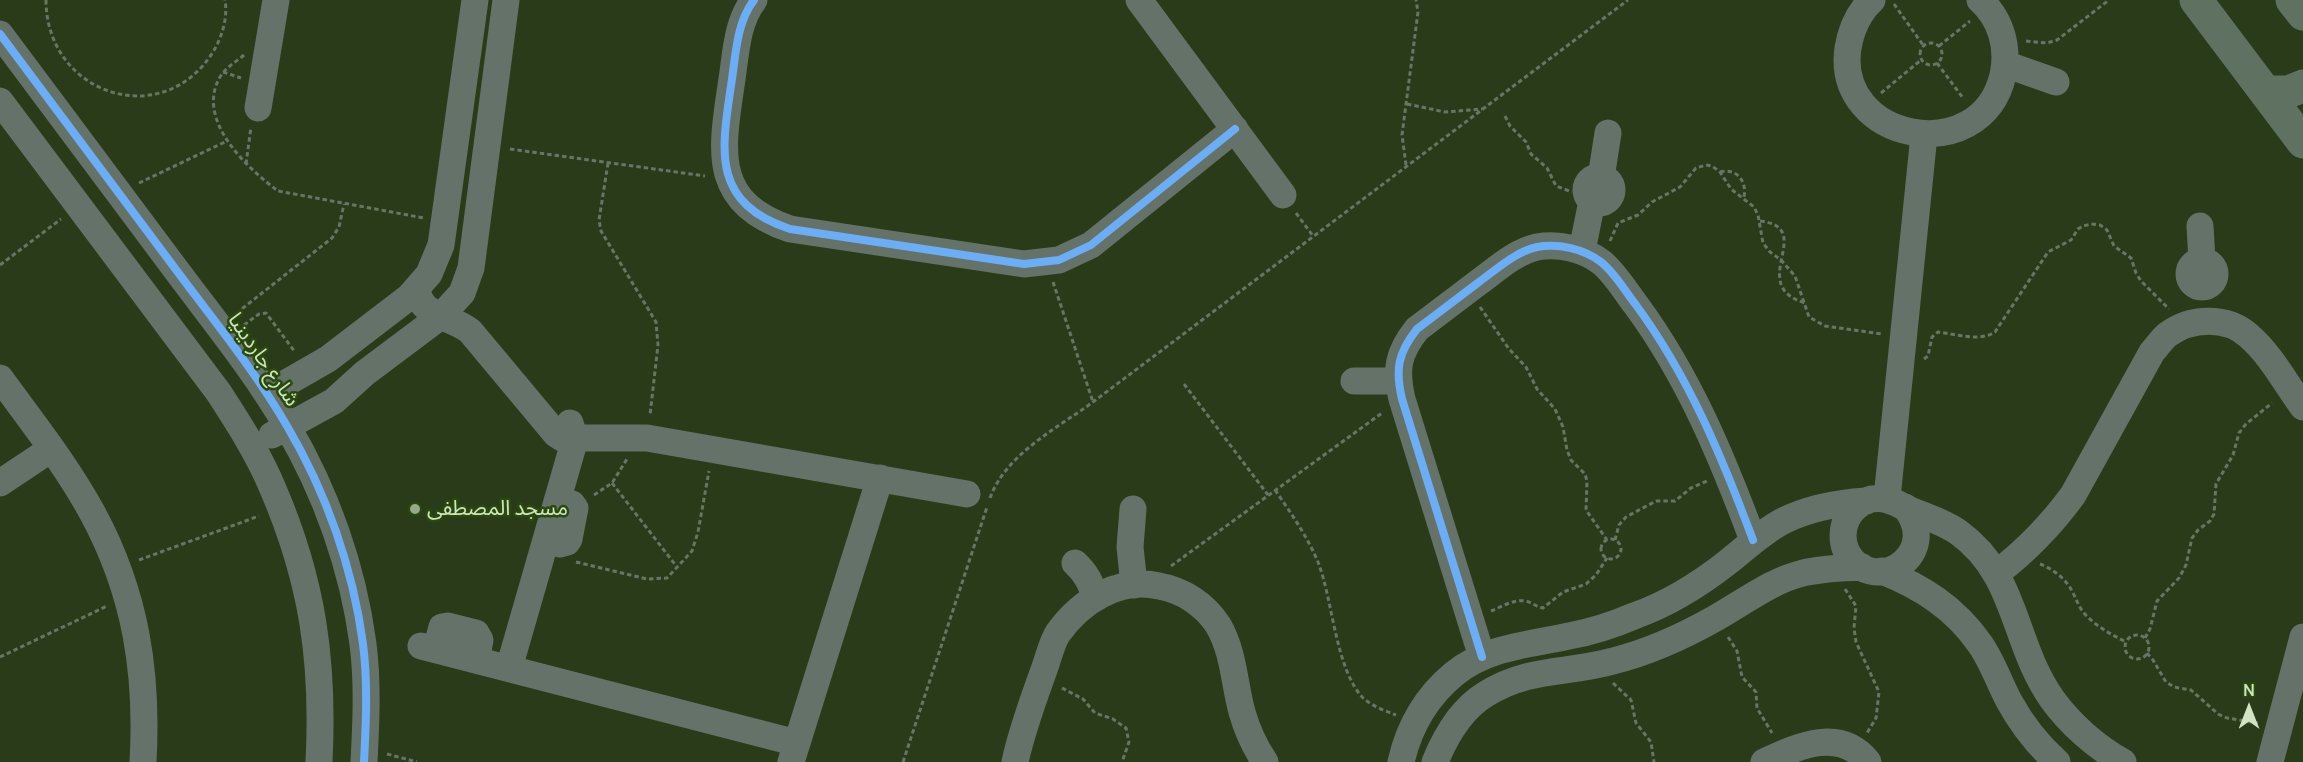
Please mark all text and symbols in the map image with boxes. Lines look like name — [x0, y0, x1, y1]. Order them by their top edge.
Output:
street label: شارع جاردينيا — [222, 308, 304, 412]
place label: مسجد المصطفى — [427, 496, 568, 522]
marker: مسجد المصطفى — [408, 502, 422, 516]
north arrow — [2219, 678, 2279, 738]
text: N — [2243, 679, 2255, 701]

